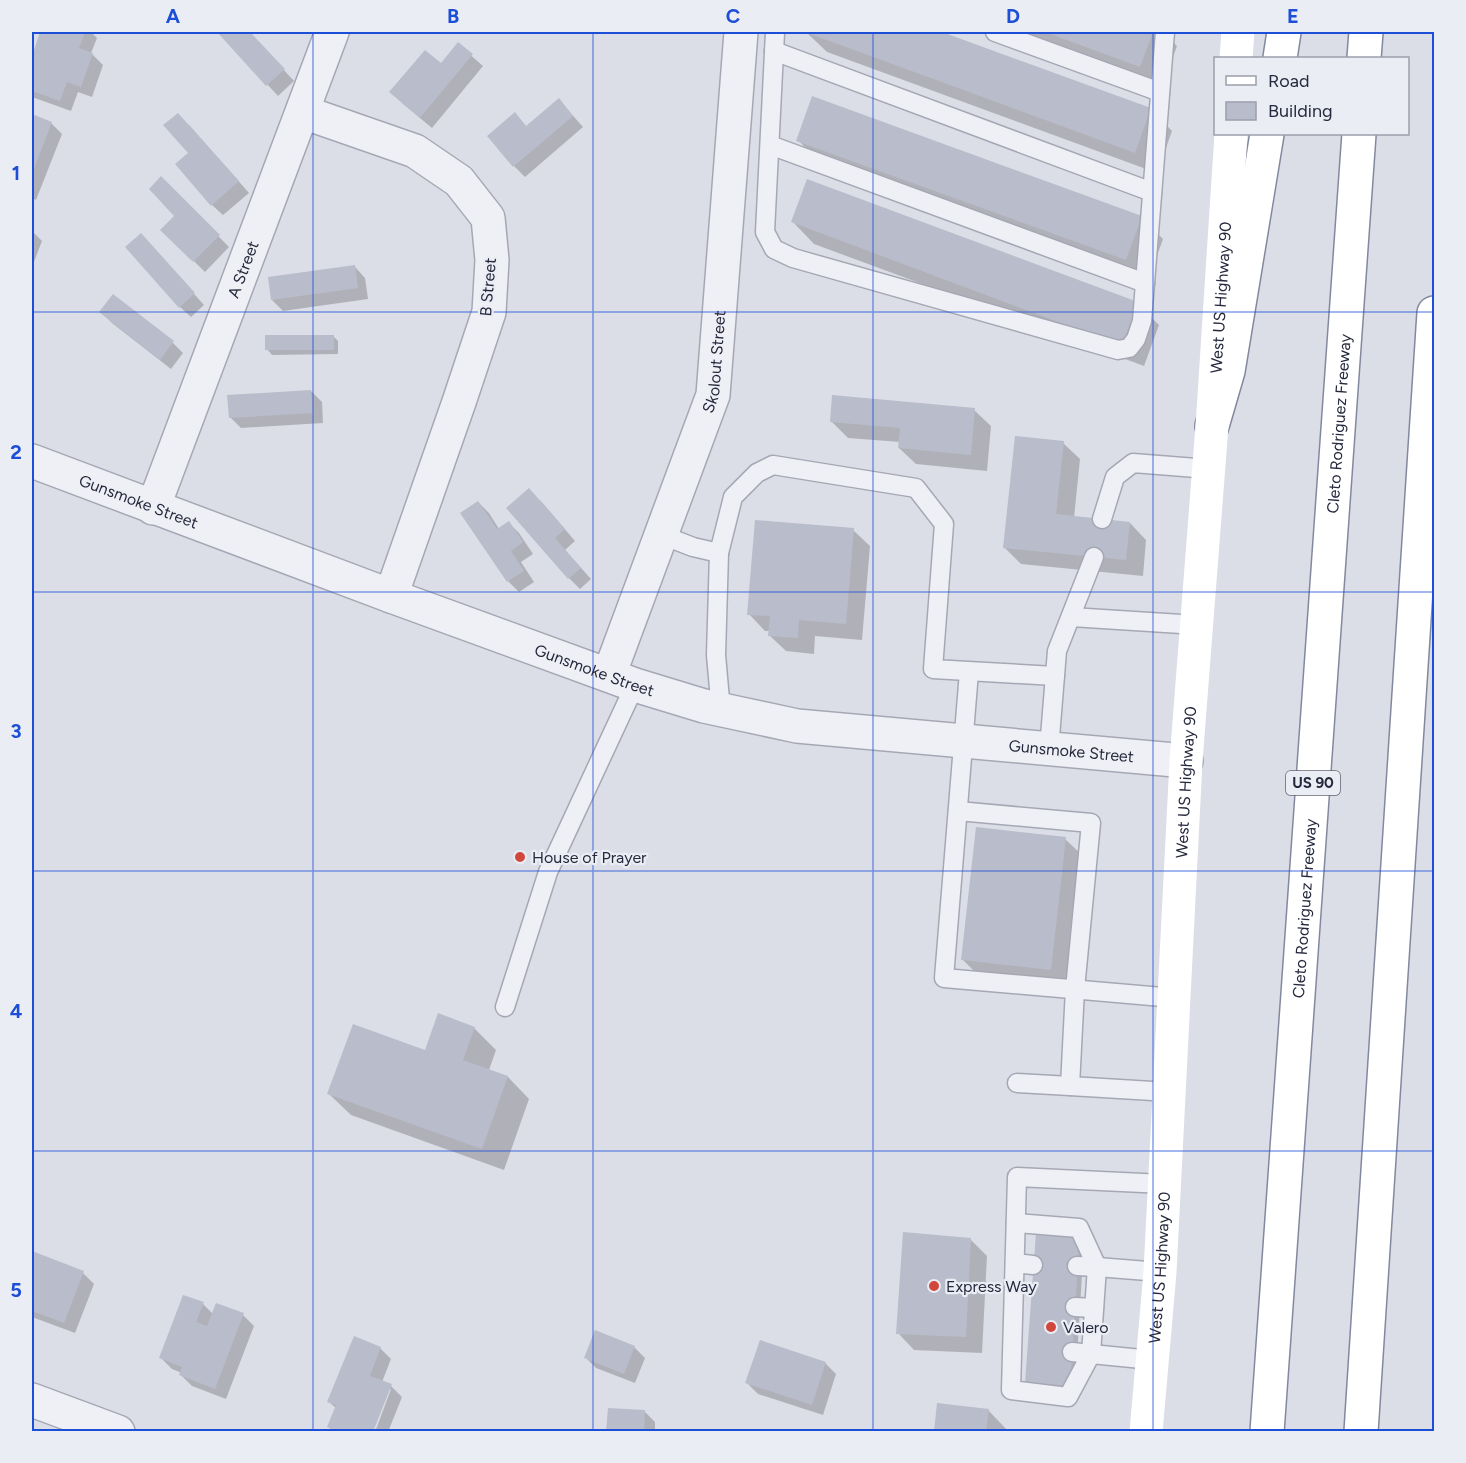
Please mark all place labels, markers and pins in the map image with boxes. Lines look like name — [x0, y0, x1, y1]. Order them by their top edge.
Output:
place label: House of Prayer — [532, 848, 647, 867]
marker: House of Prayer — [513, 850, 527, 864]
place label: Express Way — [946, 1277, 1037, 1296]
marker: Express Way — [927, 1279, 941, 1293]
place label: Valero — [1063, 1318, 1109, 1337]
marker: Valero — [1044, 1320, 1058, 1334]

